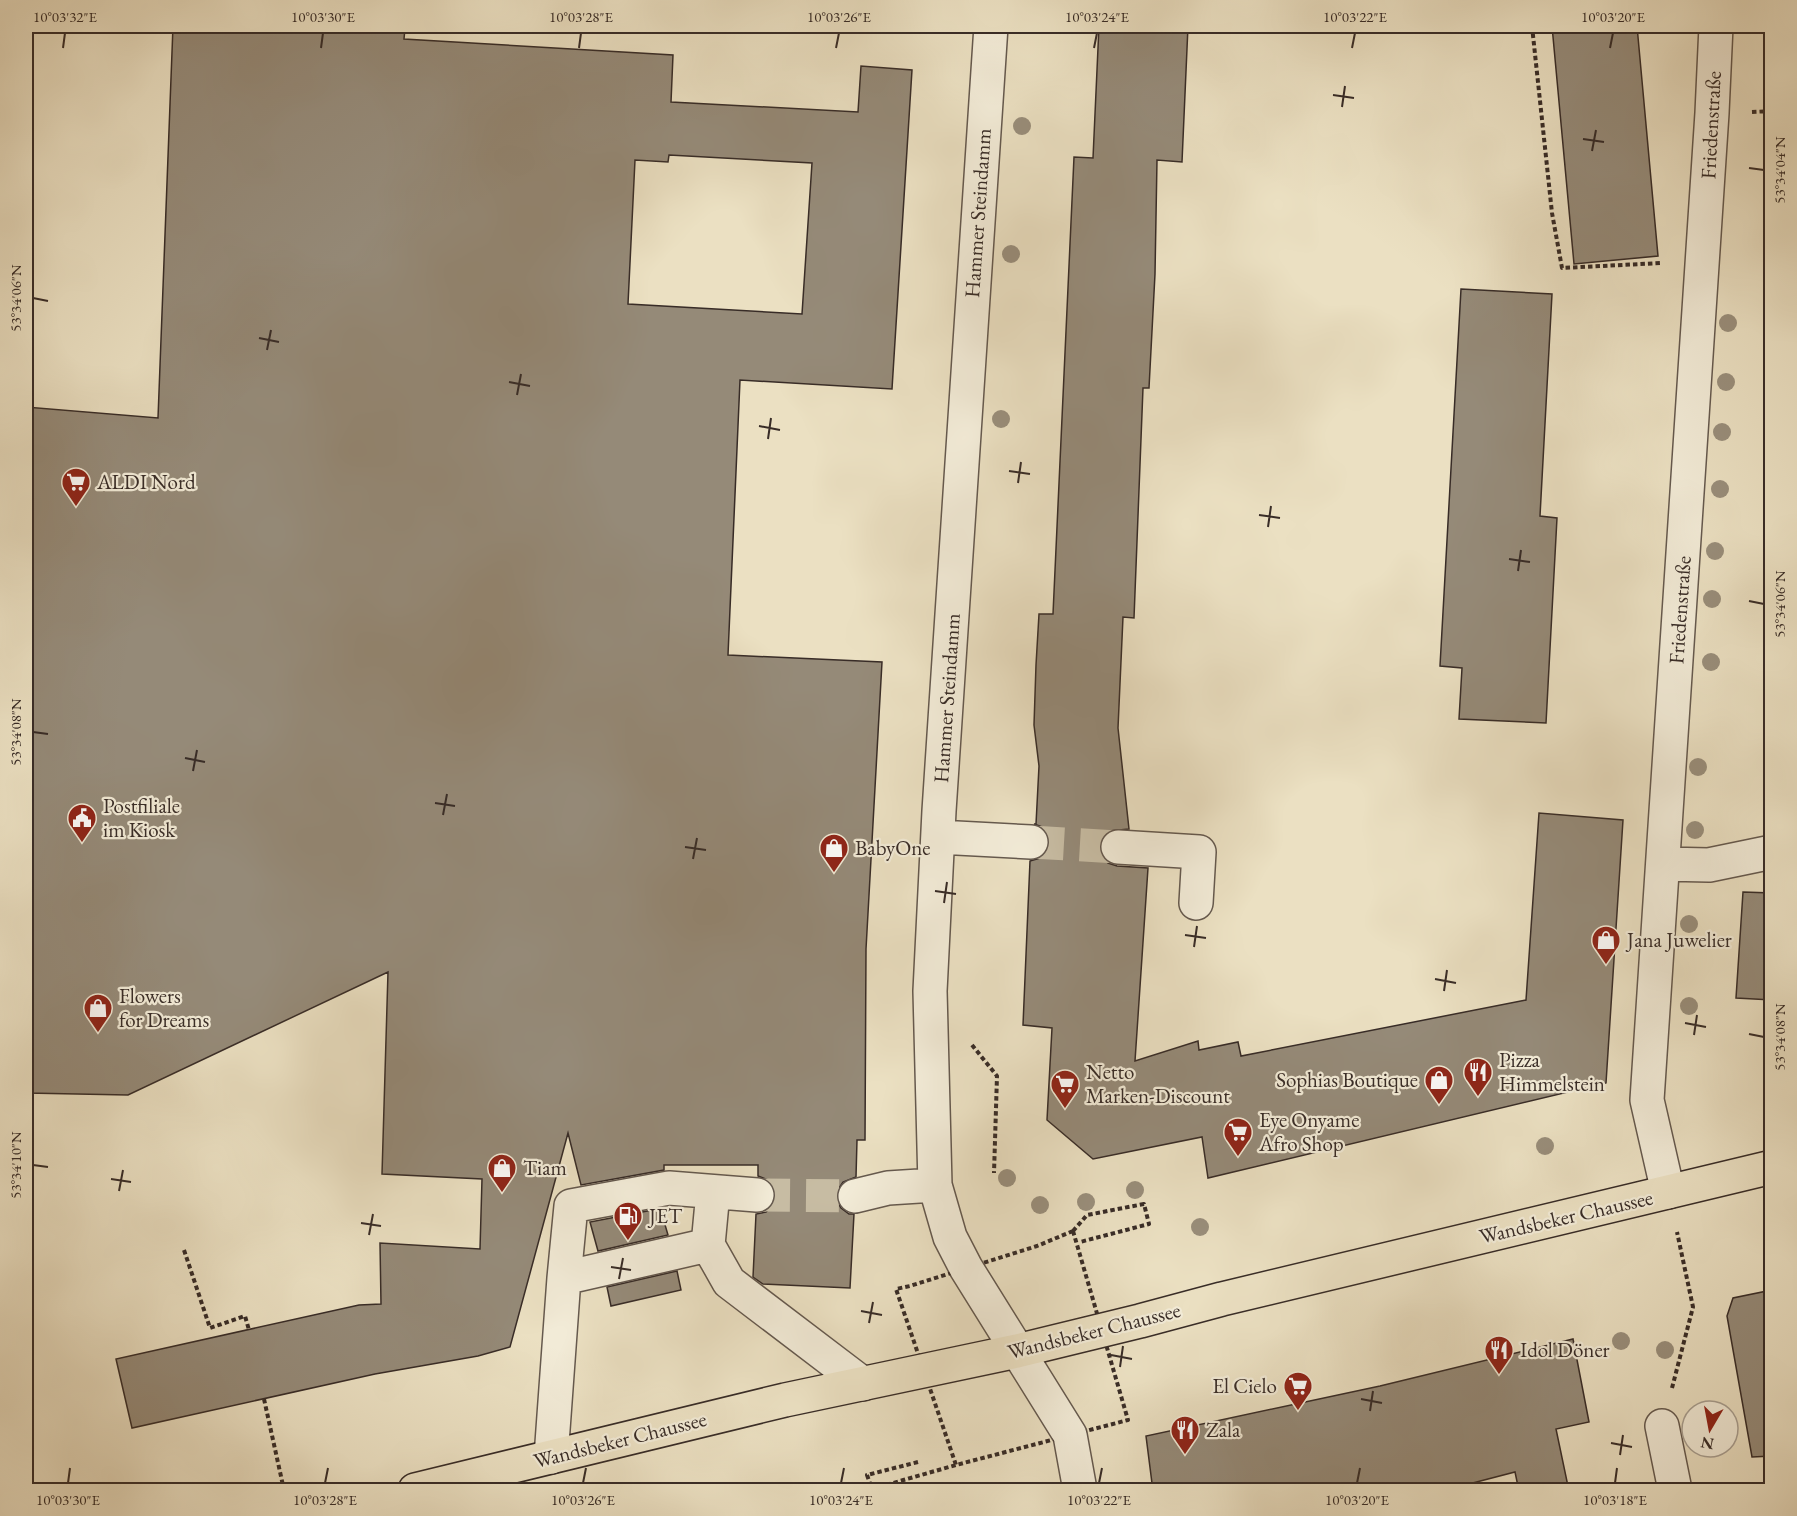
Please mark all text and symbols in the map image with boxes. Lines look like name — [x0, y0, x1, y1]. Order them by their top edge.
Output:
text: 10°03'32"E — [33, 7, 98, 26]
text: 10°03'30"E — [291, 7, 356, 26]
text: 10°03'28"E — [549, 7, 614, 26]
text: 10°03'26"E — [807, 7, 872, 26]
text: 10°03'24"E — [1065, 7, 1130, 26]
text: 10°03'22"E — [1323, 7, 1388, 26]
text: 10°03'20"E — [1581, 7, 1646, 26]
street label: Friedenstraße — [1694, 70, 1727, 180]
street label: Hammer Steindamm — [958, 127, 997, 299]
text: 53°34'04"N — [1770, 136, 1789, 204]
text: 53°34'06"N — [6, 264, 25, 332]
supermarket icon: ALDI Nord — [60, 466, 92, 508]
place label: ALDI Nord — [96, 468, 196, 495]
street label: Friedenstraße — [1662, 555, 1697, 665]
text: 53°34'06"N — [1770, 570, 1789, 638]
street label: Hammer Steindamm — [927, 612, 966, 784]
text: 53°34'08"N — [6, 698, 25, 766]
place label: Postfiliale im Kiosk — [103, 792, 180, 843]
public building icon: Postfiliale im Kiosk — [66, 802, 98, 844]
shop icon: BabyOne — [818, 832, 850, 874]
place label: BabyOne — [855, 834, 931, 861]
shop icon: Jana Juwelier — [1590, 924, 1622, 966]
place label: Jana Juwelier — [1625, 926, 1732, 953]
place label: Flowers for Dreams — [119, 982, 210, 1033]
shop icon: Flowers for Dreams — [82, 992, 114, 1034]
text: 53°34'08"N — [1770, 1003, 1789, 1071]
place label: Pizza Himmelstein — [1499, 1046, 1605, 1097]
restaurant icon: Pizza Himmelstein — [1462, 1056, 1494, 1098]
place label: Netto Marken-Discount — [1086, 1058, 1230, 1109]
shop icon: Sophias Boutique — [1423, 1064, 1455, 1106]
place label: Sophias Boutique — [1276, 1066, 1418, 1093]
supermarket icon: Netto Marken-Discount — [1049, 1068, 1081, 1110]
place label: Eye Onyame Afro Shop — [1258, 1106, 1359, 1157]
supermarket icon: Eye Onyame Afro Shop — [1222, 1116, 1254, 1158]
text: 53°34'10"N — [6, 1131, 25, 1199]
shop icon: Tiam — [486, 1152, 518, 1194]
place label: Tiam — [523, 1154, 567, 1181]
street label: Wandsbeker Chaussee — [1477, 1183, 1655, 1250]
fuel station icon: JET — [612, 1200, 644, 1242]
place label: JET — [647, 1202, 683, 1229]
street label: Wandsbeker Chaussee — [1005, 1296, 1183, 1365]
restaurant icon: Idol Döner — [1483, 1334, 1515, 1376]
place label: Idol Döner — [1520, 1336, 1610, 1363]
supermarket icon: El Cielo — [1282, 1370, 1314, 1412]
place label: El Cielo — [1212, 1372, 1277, 1399]
north arrow — [1680, 1399, 1740, 1459]
street label: Wandsbeker Chaussee — [531, 1405, 709, 1474]
restaurant icon: Zala — [1169, 1414, 1201, 1456]
place label: Zala — [1206, 1416, 1241, 1443]
text: N — [1699, 1432, 1716, 1455]
text: 10°03'30"E — [36, 1490, 101, 1509]
text: 10°03'28"E — [293, 1490, 358, 1509]
text: 10°03'26"E — [551, 1490, 616, 1509]
text: 10°03'24"E — [809, 1490, 874, 1509]
text: 10°03'22"E — [1067, 1490, 1132, 1509]
text: 10°03'20"E — [1325, 1490, 1390, 1509]
text: 10°03'18"E — [1583, 1490, 1648, 1509]

